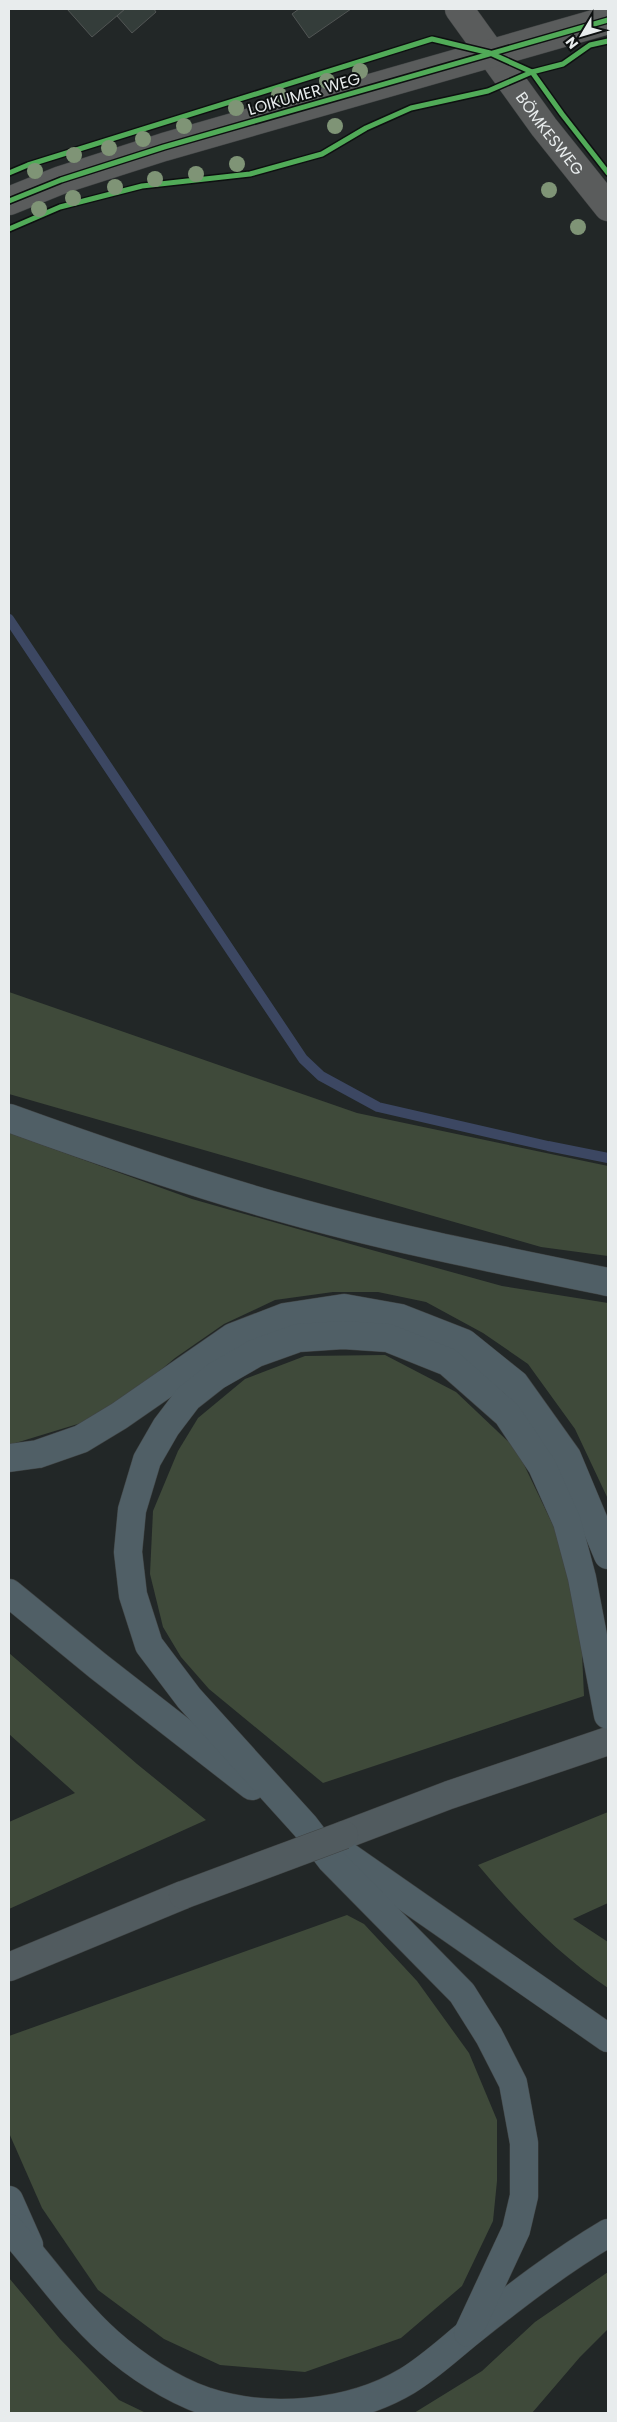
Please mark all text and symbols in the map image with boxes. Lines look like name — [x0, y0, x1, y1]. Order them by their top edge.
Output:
north arrow — [557, 10, 607, 60]
text: N — [561, 33, 583, 53]
street label: LOIKUMER WEG — [245, 67, 363, 121]
street label: BÖMKESWEG — [511, 87, 589, 180]

